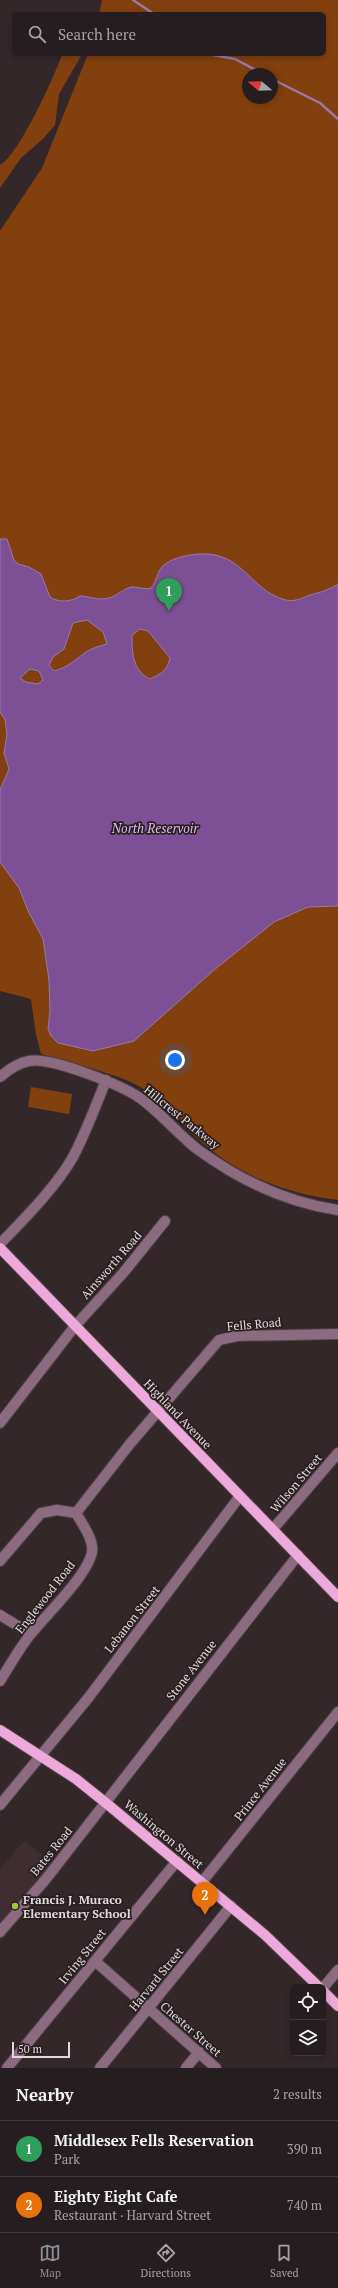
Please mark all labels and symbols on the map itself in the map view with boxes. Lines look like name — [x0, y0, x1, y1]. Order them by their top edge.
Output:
north arrow — [242, 68, 278, 104]
pin: 1 — [156, 578, 182, 611]
water label: North Reservoir — [111, 819, 199, 837]
your location — [165, 1050, 185, 1070]
street label: Hillcrest Parkway — [141, 1082, 224, 1153]
street label: Ainsworth Road — [77, 1228, 145, 1302]
street label: Fells Road — [226, 1314, 282, 1334]
street label: Highland Avenue — [141, 1376, 215, 1452]
street label: Wilson Street — [267, 1450, 325, 1516]
street label: Englewood Road — [12, 1557, 78, 1636]
street label: Lebanon Street — [101, 1582, 163, 1656]
street label: Stone Avenue — [163, 1637, 219, 1703]
street label: Prince Avenue — [231, 1754, 289, 1824]
street label: Washington Street — [121, 1796, 207, 1872]
street label: Bates Road — [27, 1823, 76, 1879]
pin: 2 — [192, 1882, 218, 1915]
place label: Francis J. Muraco Elementary School — [23, 1892, 131, 1921]
marker: Francis J. Muraco Elementary School — [10, 1901, 20, 1911]
street label: Irving Street — [55, 1925, 109, 1987]
street label: Harvard Street — [126, 1944, 187, 2014]
street label: Chester Street — [157, 1998, 225, 2060]
scale bar — [12, 2040, 70, 2059]

